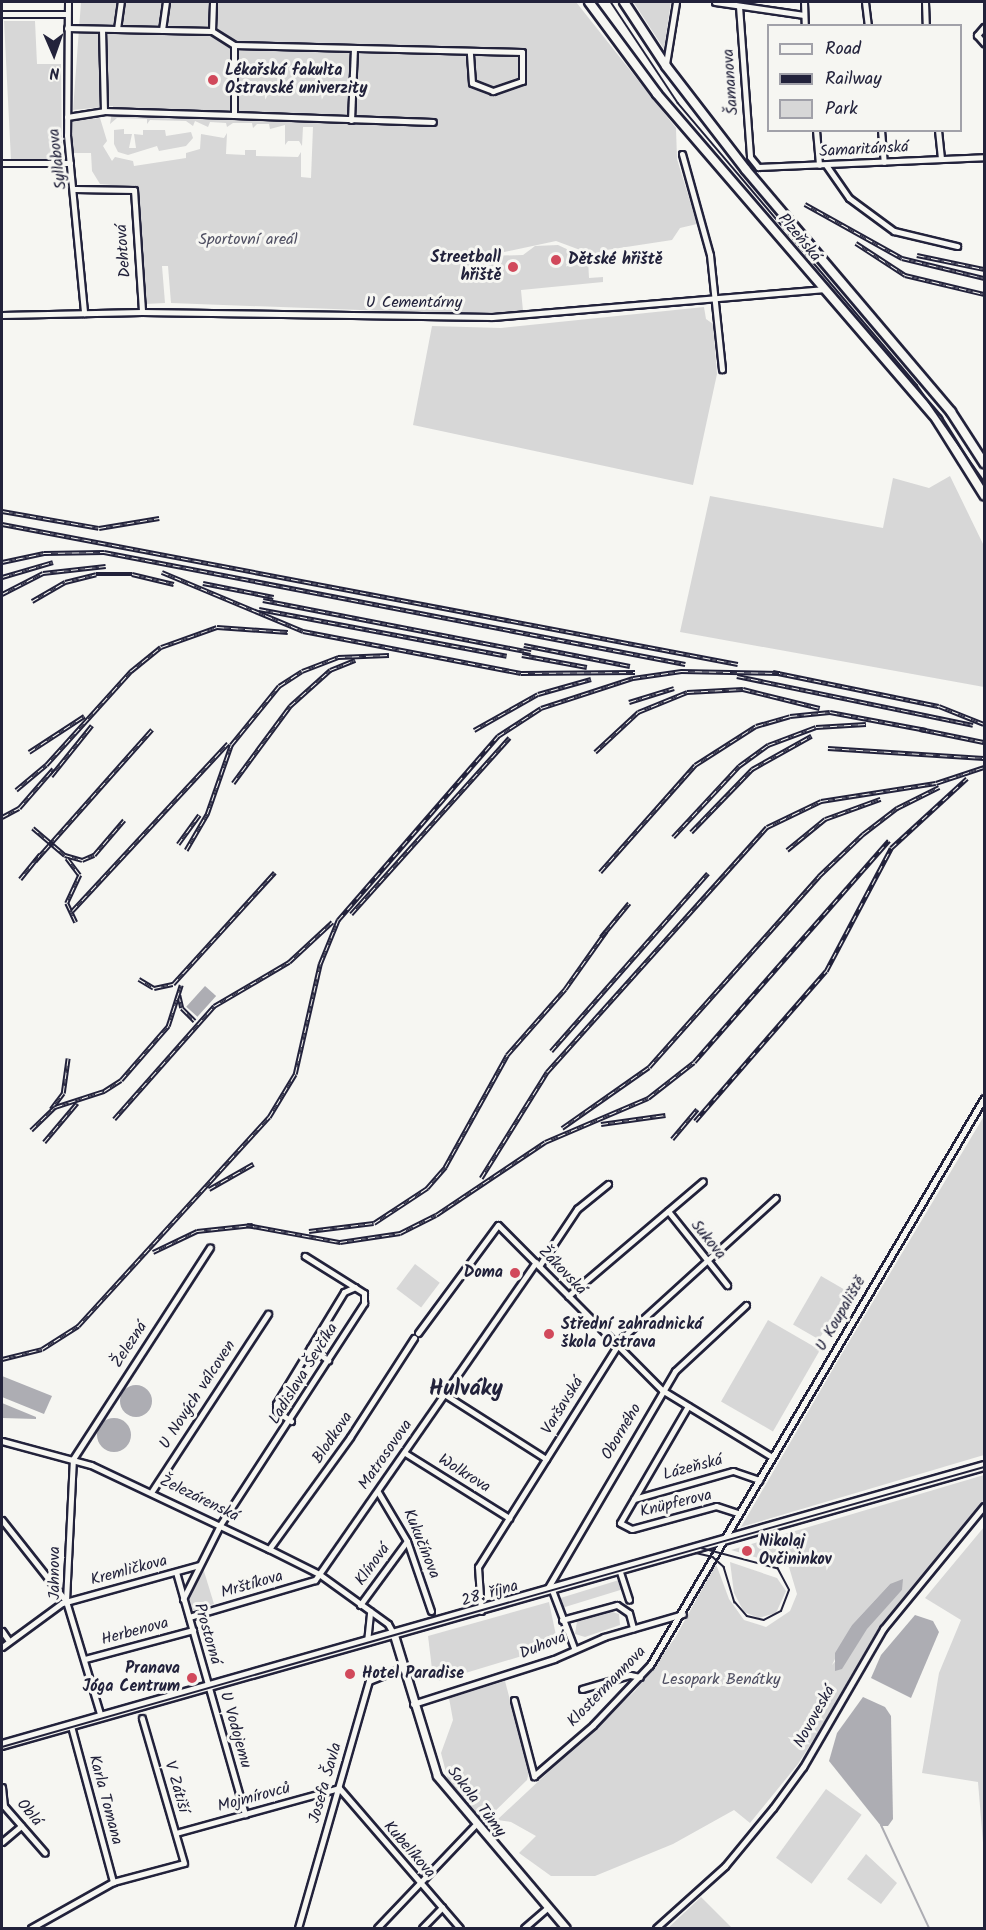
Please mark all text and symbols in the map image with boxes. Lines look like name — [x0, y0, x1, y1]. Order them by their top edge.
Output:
north arrow — [24, 24, 84, 84]
legend — [767, 24, 962, 132]
text: Road — [825, 35, 861, 64]
street label: Šamanova — [719, 48, 743, 116]
text: N — [49, 60, 60, 85]
place label: Lékařská fakulta Ostravské univerzity — [225, 61, 368, 99]
text: Railway — [825, 65, 882, 94]
marker: Lékařská fakulta Ostravské univerzity — [206, 73, 220, 87]
text: Park — [825, 95, 858, 124]
street label: Syllabova — [45, 127, 71, 191]
street label: Samaritánská — [819, 138, 909, 162]
street label: Plzeňská — [773, 210, 825, 266]
street label: Dehtová — [113, 223, 135, 279]
park label: Sportovní areál — [198, 230, 298, 250]
place label: Streetball hřiště — [431, 248, 501, 286]
place label: Dětské hřiště — [568, 250, 662, 270]
marker: Dětské hřiště — [549, 253, 563, 267]
marker: Streetball hřiště — [506, 260, 520, 274]
street label: U Cementárny — [366, 293, 462, 313]
street label: Sukova — [686, 1216, 730, 1264]
street label: Žákovská — [534, 1242, 590, 1300]
place label: Doma — [464, 1263, 503, 1283]
marker: Doma — [508, 1266, 522, 1280]
street label: U Koupaliště — [812, 1273, 870, 1355]
place label: Střední zahradnická škola Ostrava — [561, 1315, 702, 1353]
street label: Železná — [108, 1318, 152, 1372]
street label: Ladislava Ševčíka — [265, 1320, 343, 1428]
marker: Střední zahradnická škola Ostrava — [542, 1327, 556, 1341]
street label: U Nových válcoven — [156, 1337, 240, 1453]
street label: Varšavská — [538, 1374, 588, 1438]
district label: Hulváky — [429, 1377, 503, 1403]
street label: Oborného — [598, 1400, 646, 1464]
street label: Blodkova — [309, 1408, 357, 1468]
street label: Matrosovova — [355, 1416, 417, 1494]
street label: Wolkrova — [434, 1450, 494, 1498]
street label: Lázeňská — [661, 1451, 725, 1485]
street label: Železárenská — [156, 1472, 242, 1526]
street label: Knüpferova — [638, 1486, 714, 1522]
street label: Kukučínova — [398, 1506, 444, 1582]
place label: Nikolaj Ovčininkov — [759, 1532, 832, 1570]
street label: Klínová — [351, 1540, 395, 1590]
marker: Nikolaj Ovčininkov — [740, 1544, 754, 1558]
street label: Jahnova — [45, 1546, 65, 1600]
street label: Kremličkova — [89, 1552, 169, 1590]
street label: Mrštíkova — [219, 1567, 285, 1603]
street label: 28. října — [459, 1577, 521, 1611]
street label: Prostorná — [189, 1601, 225, 1667]
street label: Herbenova — [99, 1614, 171, 1650]
street label: Duhová — [517, 1628, 569, 1664]
street label: Klostermannova — [564, 1643, 650, 1731]
place label: Pranava Jóga Centrum — [83, 1659, 180, 1697]
place label: Hotel Paradise — [362, 1664, 464, 1684]
marker: Hotel Paradise — [343, 1667, 357, 1681]
park label: Lesopark Benátky — [661, 1670, 781, 1690]
marker: Pranava Jóga Centrum — [185, 1671, 199, 1685]
street label: Novoveská — [790, 1683, 840, 1751]
street label: U Vodojemu — [215, 1690, 255, 1770]
street label: Josefa Šavla — [305, 1741, 347, 1825]
street label: Karla Tomana — [84, 1753, 126, 1847]
street label: V Zátiší — [159, 1759, 193, 1815]
street label: Sokola Tůmy — [442, 1763, 510, 1841]
street label: Mojmírovců — [216, 1779, 292, 1817]
street label: Oblá — [12, 1795, 46, 1831]
street label: Kubelíkova — [379, 1817, 439, 1883]

